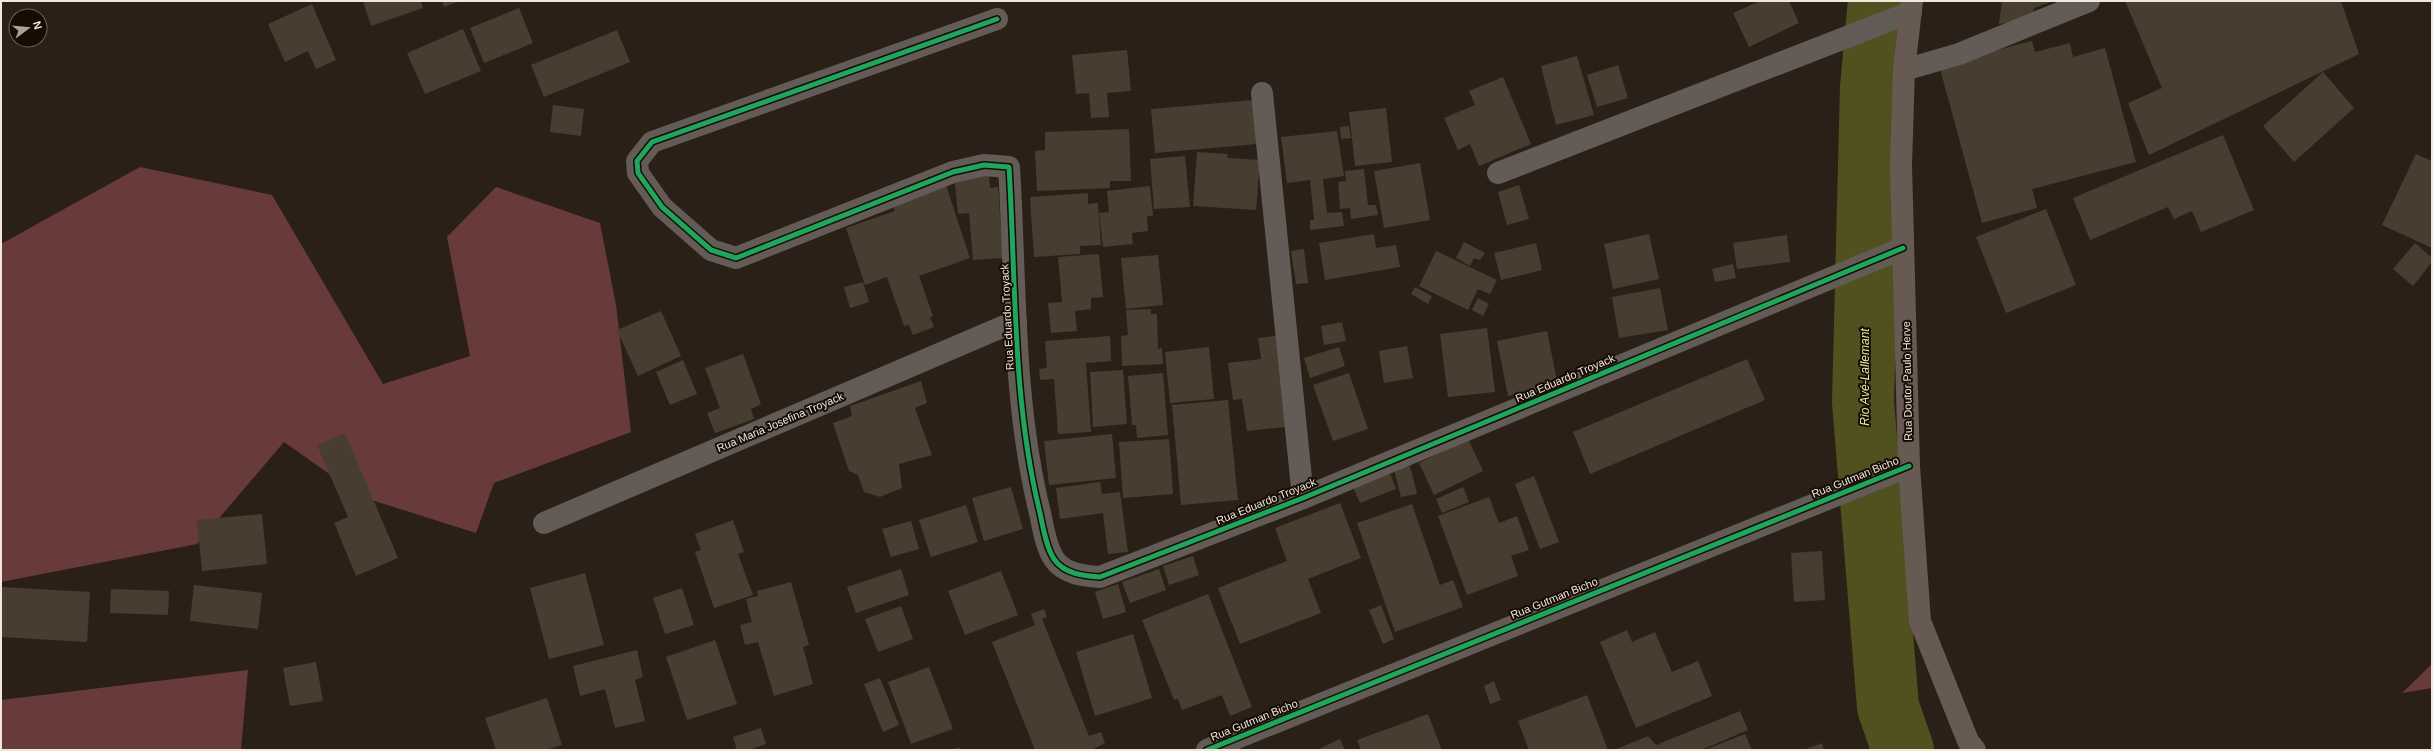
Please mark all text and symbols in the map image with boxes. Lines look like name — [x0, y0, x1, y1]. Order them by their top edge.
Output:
north arrow — [8, 8, 48, 48]
text: N — [31, 20, 44, 31]
street label: Rua Eduardo Troyack — [998, 263, 1016, 370]
street label: Rua Doutor Paulo Herve — [1900, 321, 1914, 441]
water label: Rio Avé‐Lallemant — [1858, 328, 1872, 426]
street label: Rua Eduardo Troyack — [1514, 351, 1617, 404]
street label: Rua Maria Josefina Troyack — [715, 390, 846, 454]
street label: Rua Gutman Bicho — [1810, 454, 1900, 500]
street label: Rua Eduardo Troyack — [1214, 475, 1318, 526]
street label: Rua Gutman Bicho — [1509, 575, 1599, 621]
street label: Rua Gutman Bicho — [1209, 697, 1299, 743]

